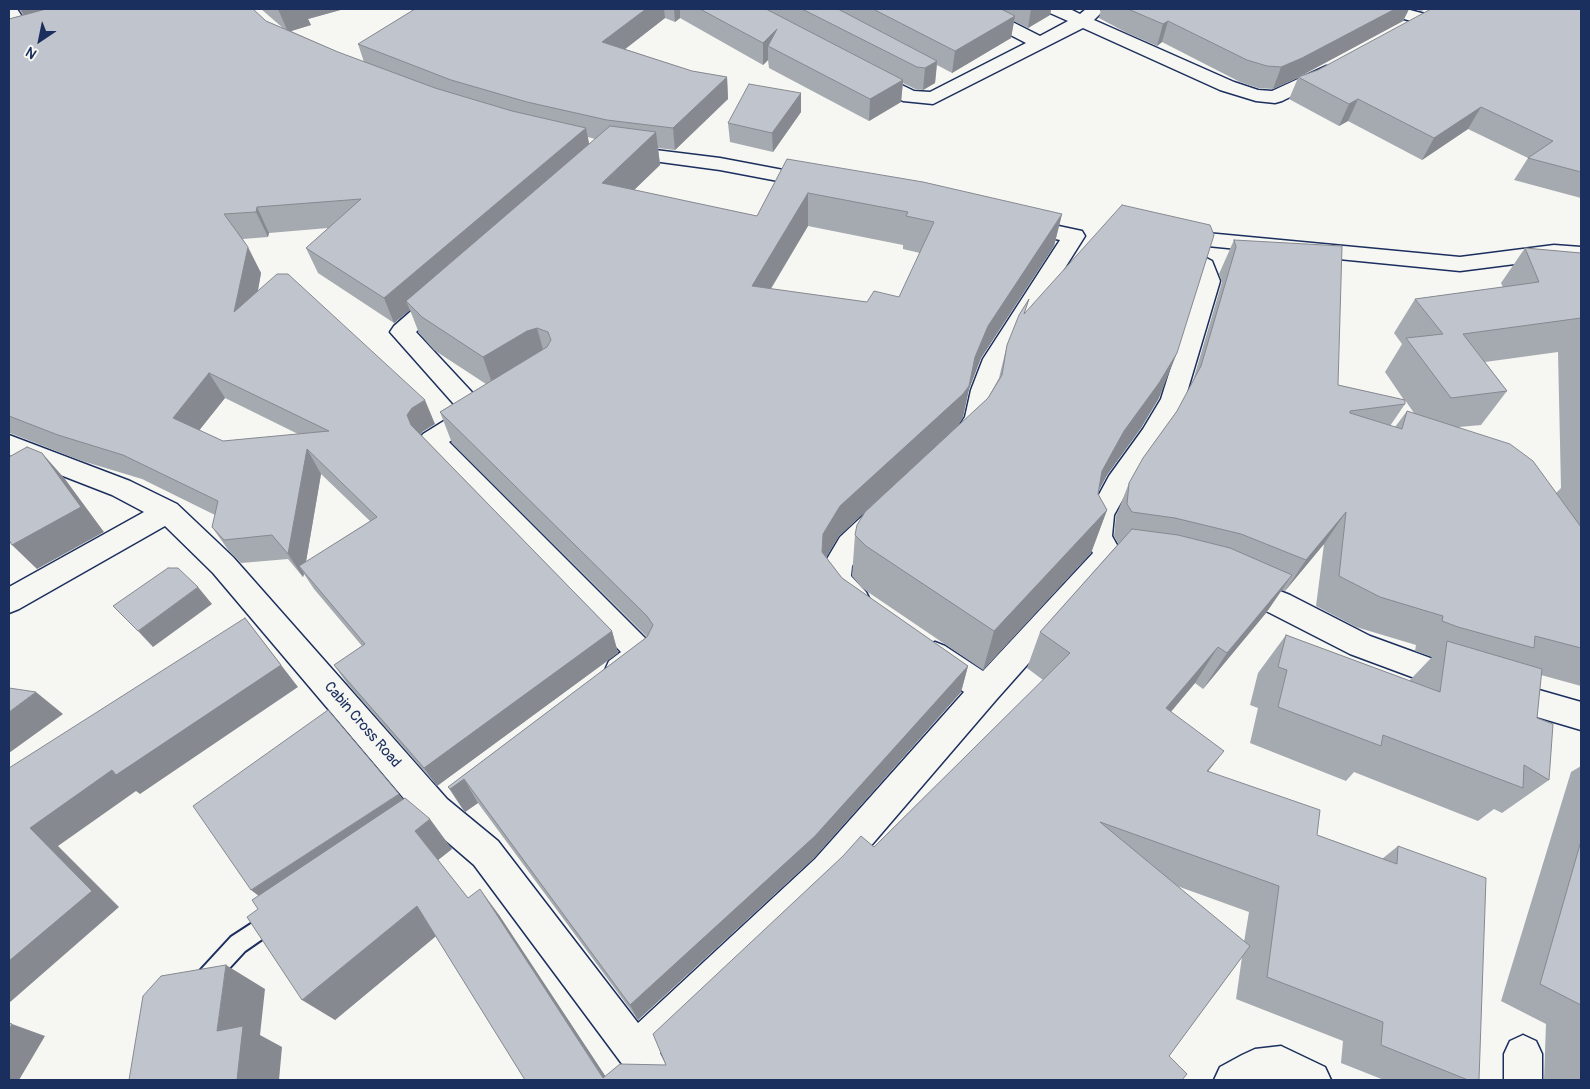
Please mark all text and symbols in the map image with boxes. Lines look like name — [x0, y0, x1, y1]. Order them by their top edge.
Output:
north arrow — [15, 15, 65, 65]
text: N — [23, 43, 40, 63]
street label: Cabin Cross Road — [320, 678, 404, 772]

